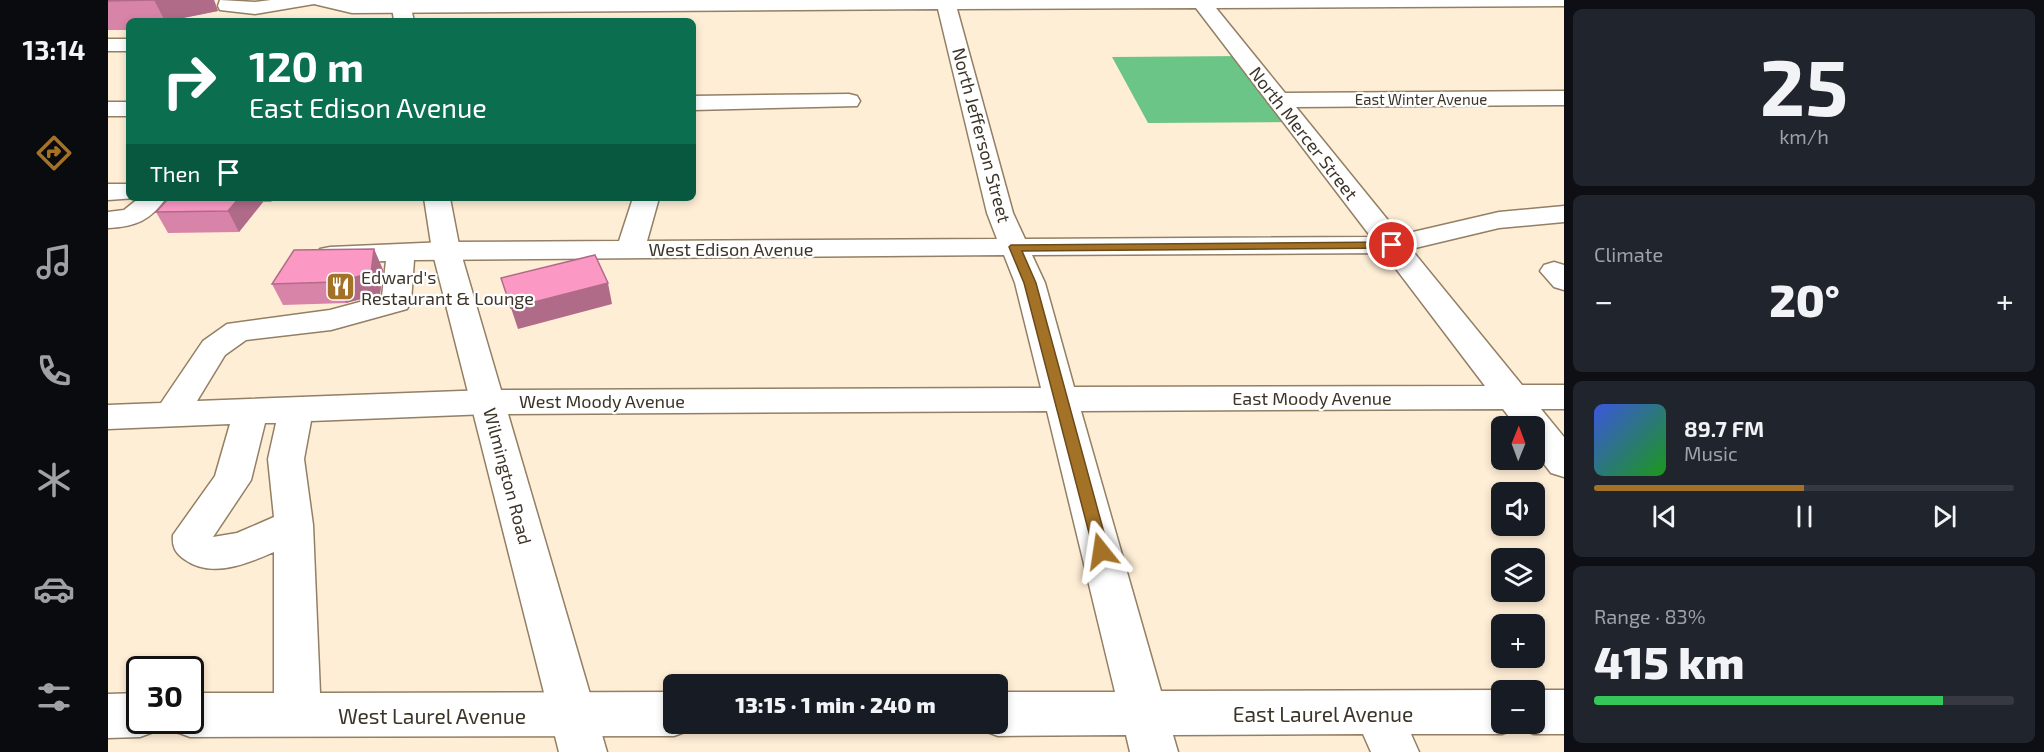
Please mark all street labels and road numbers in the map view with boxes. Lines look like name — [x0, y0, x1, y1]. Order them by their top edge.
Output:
street label: North Jefferson Street — [948, 45, 1016, 225]
street label: North Mercer Street — [1245, 62, 1363, 204]
street label: East Winter Avenue — [1355, 90, 1487, 108]
street label: West Edison Avenue — [648, 238, 814, 260]
street label: East Moody Avenue — [1232, 387, 1392, 409]
street label: West Moody Avenue — [519, 390, 685, 412]
street label: Wilmington Road — [479, 405, 537, 547]
street label: East Laurel Avenue — [1233, 701, 1413, 726]
street label: West Laurel Avenue — [338, 703, 526, 728]

